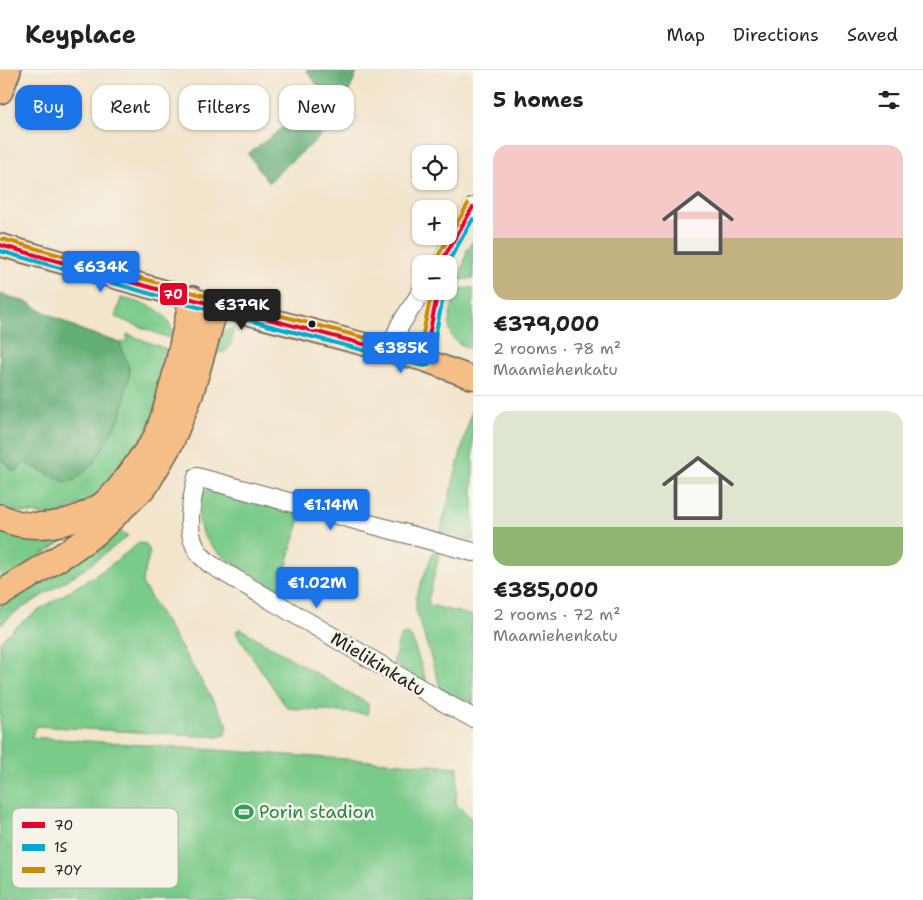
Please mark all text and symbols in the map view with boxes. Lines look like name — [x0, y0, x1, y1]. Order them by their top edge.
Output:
text: Keyplace — [25, 19, 136, 51]
text: Map — [667, 23, 705, 47]
text: Directions — [733, 23, 819, 47]
text: Saved — [847, 23, 898, 47]
chip: Buy — [15, 85, 82, 130]
chip: Rent — [92, 85, 169, 130]
chip: Filters — [179, 85, 269, 130]
chip: New — [279, 85, 354, 130]
text: 5 homes — [493, 86, 584, 114]
icon: filters — [875, 86, 903, 114]
map controls — [412, 145, 457, 300]
button: locate — [412, 145, 457, 190]
icon: home — [653, 178, 743, 268]
button: + — [412, 200, 457, 245]
pin: €634K — [66, 250, 136, 293]
button: − — [412, 255, 457, 300]
text: €634K — [73, 256, 129, 277]
line badge: 70 — [159, 282, 188, 306]
text: 70 — [163, 285, 183, 303]
pin: €379K — [207, 288, 277, 331]
text: €379K — [215, 294, 269, 315]
text: €379,000 — [493, 310, 600, 338]
unlabelled marker — [307, 319, 317, 329]
pin: €385K — [366, 332, 436, 374]
text: €385K — [374, 337, 428, 358]
text: 2 rooms · 78 m² — [493, 338, 621, 359]
text: Maamiehenkatu — [493, 359, 618, 380]
icon: home — [653, 443, 743, 533]
pin: €1.14M — [290, 488, 372, 531]
text: €1.14M — [304, 494, 358, 515]
pin: €1.02M — [276, 566, 358, 609]
text: €1.02M — [287, 572, 347, 593]
text: €385,000 — [493, 576, 599, 604]
text: 2 rooms · 72 m² — [493, 604, 621, 625]
text: Maamiehenkatu — [493, 625, 618, 646]
street label: Mielikinkatu — [326, 626, 430, 702]
place label: Porin stadion — [259, 800, 375, 824]
sports icon: Porin stadion — [233, 801, 255, 823]
legend — [12, 808, 178, 888]
text: 70 — [54, 816, 73, 834]
text: 1S — [54, 838, 68, 856]
text: 70Y — [54, 861, 82, 879]

